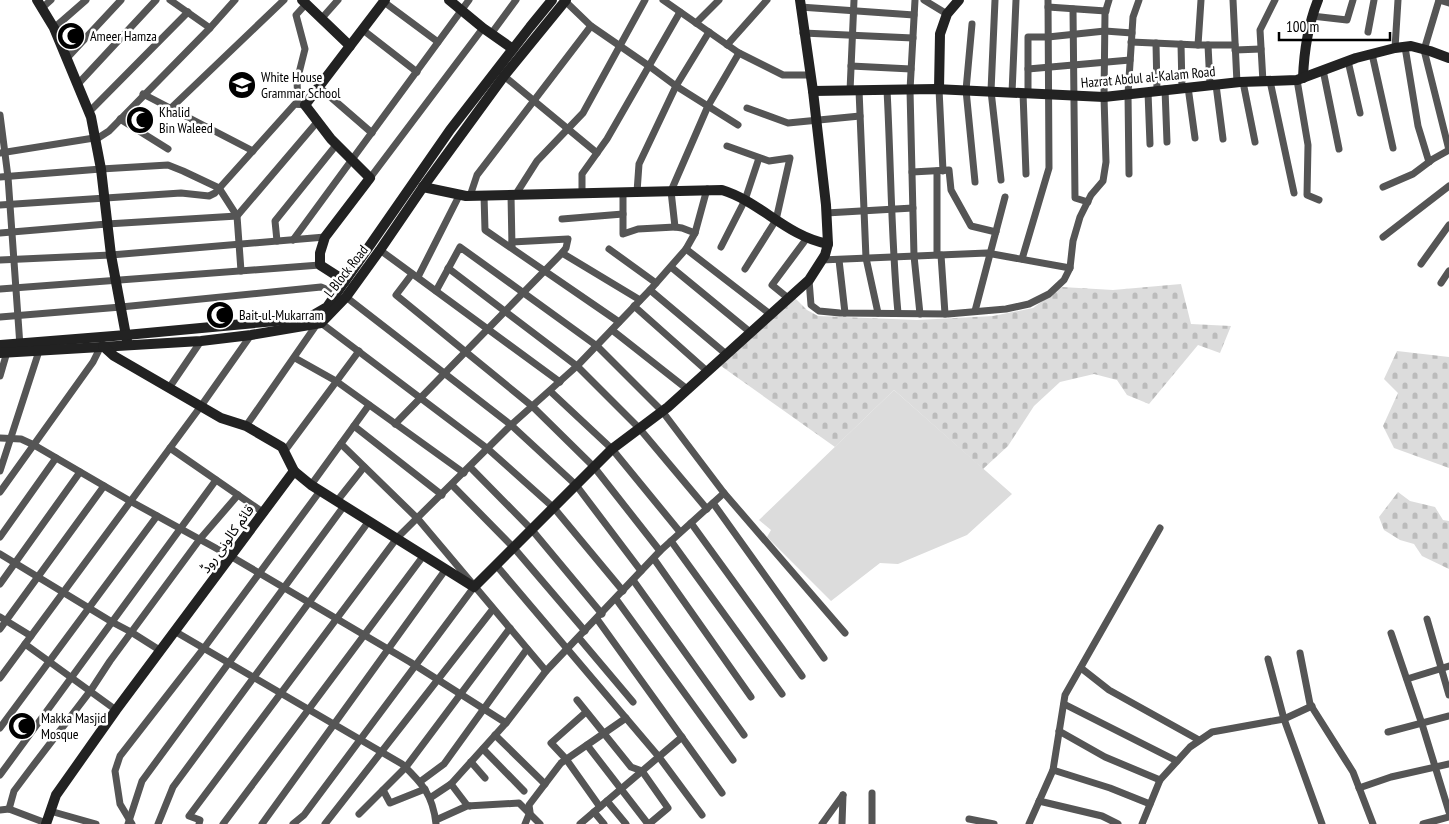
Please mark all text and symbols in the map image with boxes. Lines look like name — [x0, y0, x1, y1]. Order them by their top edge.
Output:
scale bar — [1279, 10, 1390, 42]
text: 100 m — [1286, 17, 1319, 36]
mosque icon: Ameer Hamza — [56, 21, 86, 51]
place label: Ameer Hamza — [90, 27, 157, 45]
street label: Hazrat Abdul al-Kalam Road — [1080, 62, 1216, 92]
place label: White House Grammar School — [261, 68, 341, 102]
school or university icon: White House Grammar School — [227, 70, 257, 100]
place label: Khalid Bin Waleed — [159, 103, 213, 137]
mosque icon: Khalid Bin Waleed — [125, 105, 155, 135]
street label: L Block Road — [320, 241, 372, 301]
mosque icon: Bait-ul-Mukarram — [205, 300, 235, 330]
place label: Bait-ul-Mukarram — [239, 306, 324, 324]
street label: قائم کالونی روڈ — [196, 501, 259, 578]
place label: Makka Masjid Mosque — [41, 709, 106, 743]
mosque icon: Makka Masjid Mosque — [7, 711, 37, 741]

